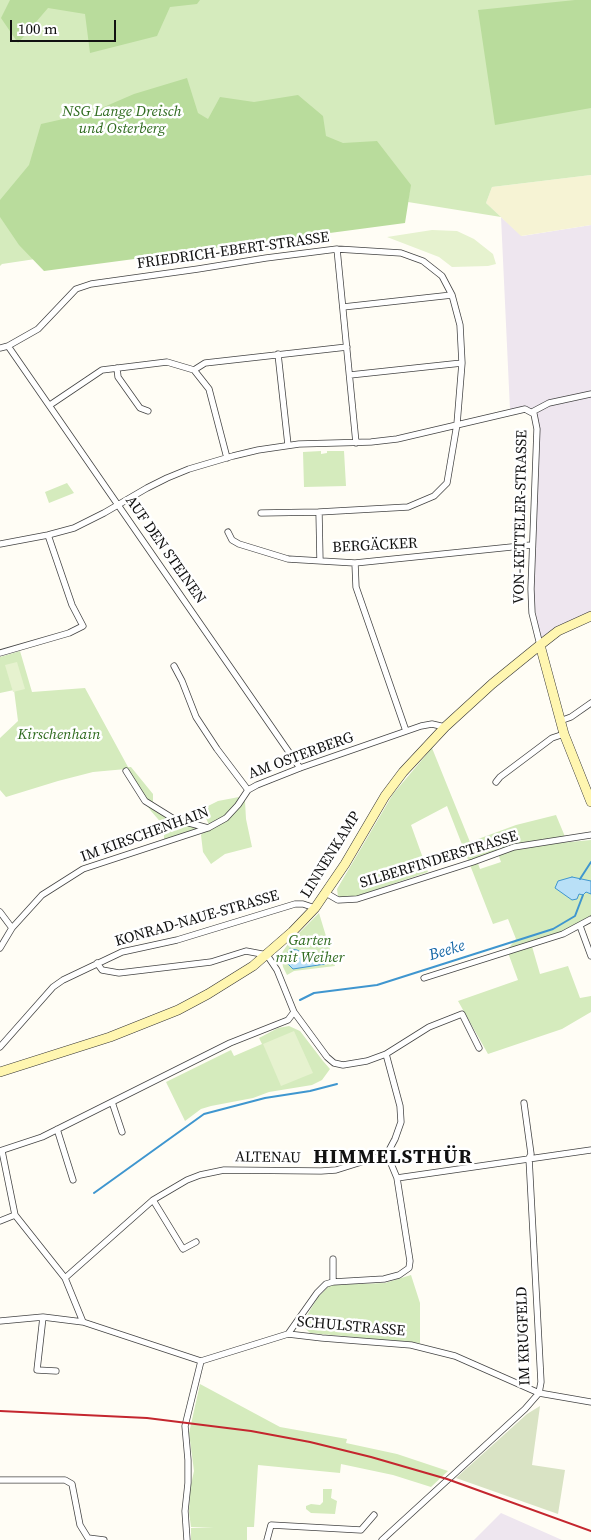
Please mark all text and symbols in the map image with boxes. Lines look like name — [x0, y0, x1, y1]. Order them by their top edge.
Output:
scale bar — [12, 10, 119, 42]
text: 100 m — [18, 18, 58, 39]
park label: NSG Lange Dreisch und Osterberg — [62, 103, 182, 138]
street label: FRIEDRICH-EBERT-STRASSE — [136, 229, 330, 273]
street label: VON-KETTELER-STRASSE — [510, 430, 532, 604]
street label: AUF DEN STEINEN — [121, 493, 209, 607]
street label: BERGÄCKER — [332, 535, 418, 557]
park label: Kirschenhain — [18, 726, 100, 744]
street label: AM OSTERBERG — [246, 729, 356, 783]
street label: IM KIRSCHENHAIN — [78, 803, 212, 867]
street label: LINNENKAMP — [297, 809, 365, 901]
street label: SILBERFINDERSTRASSE — [358, 827, 520, 893]
street label: KONRAD-NAUE-STRASSE — [113, 887, 281, 951]
park label: Garten mit Weiher — [276, 932, 344, 967]
water label: Beeke — [427, 936, 467, 966]
district label: HIMMELSTHÜR — [312, 1146, 474, 1170]
street label: ALTENAU — [235, 1148, 301, 1168]
street label: IM KRUGFELD — [513, 1286, 535, 1386]
street label: SCHULSTRASSE — [296, 1313, 406, 1341]

